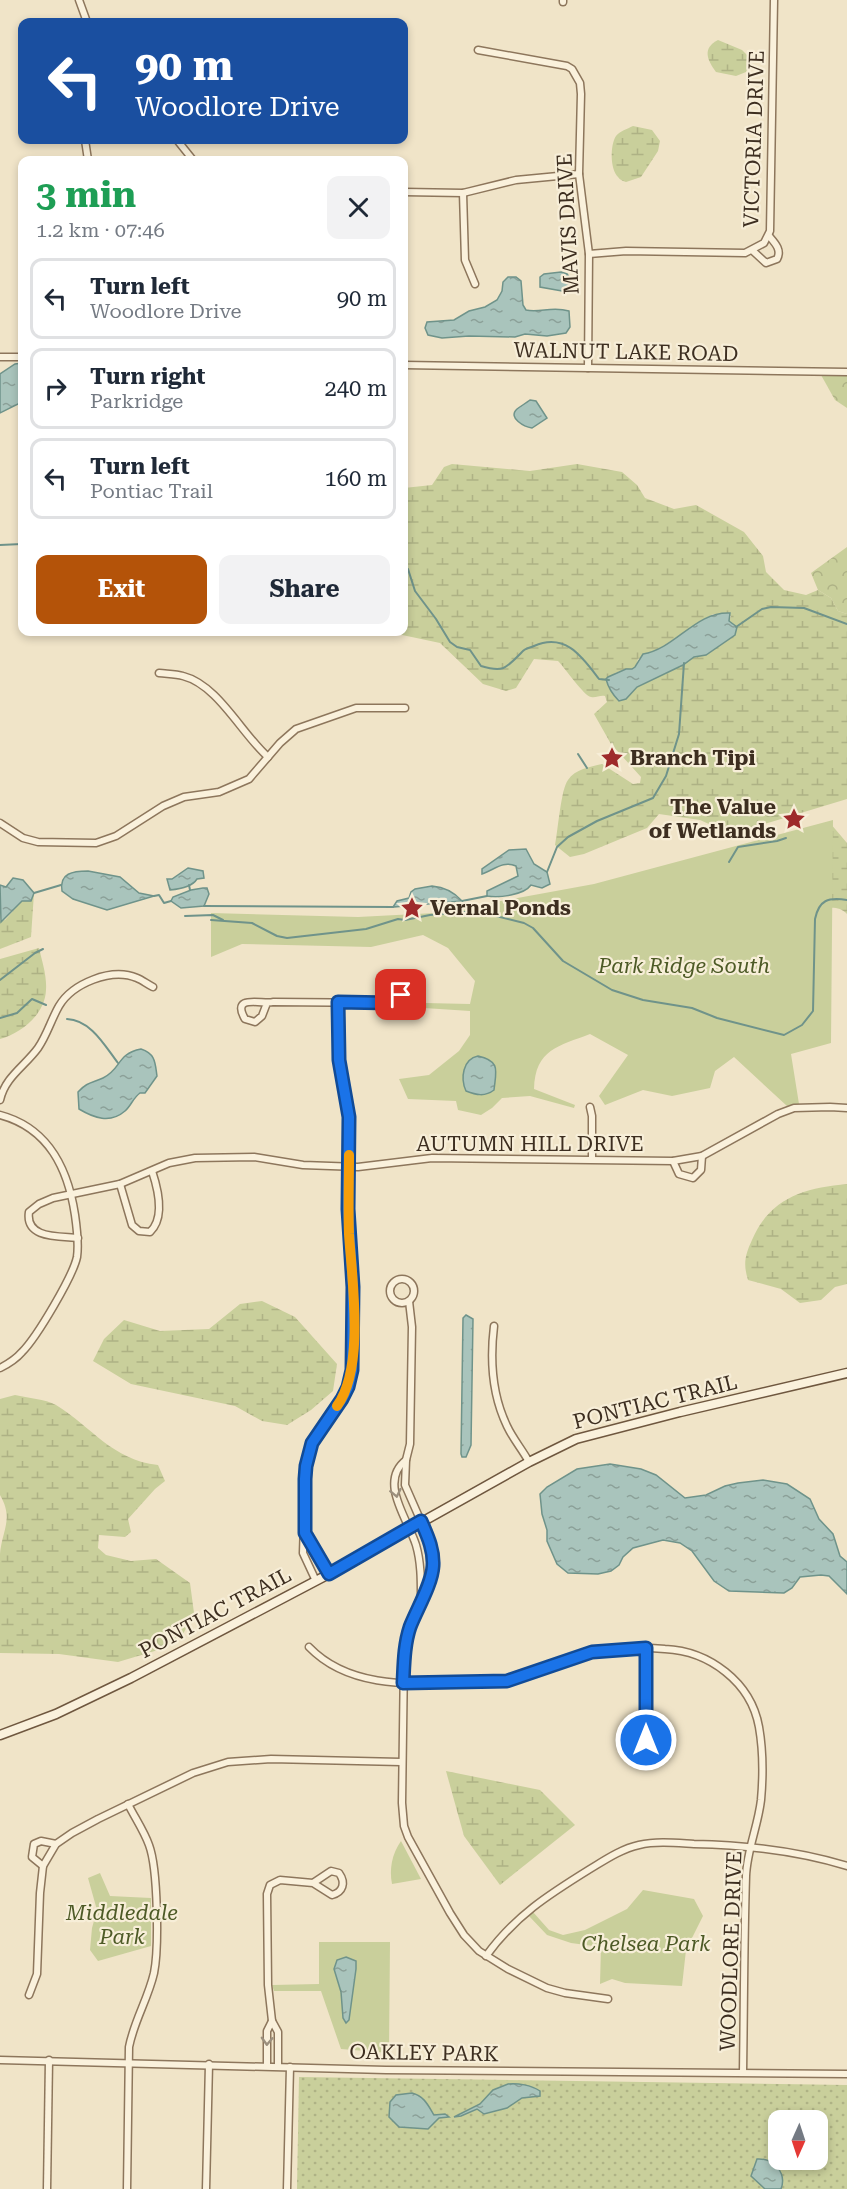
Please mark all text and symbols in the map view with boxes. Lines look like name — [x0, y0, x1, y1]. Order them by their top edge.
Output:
text: 90 m — [135, 41, 233, 90]
icon: left — [36, 42, 114, 120]
street label: VICTORIA DRIVE — [739, 50, 769, 228]
text: Woodlore Drive — [135, 91, 340, 123]
street label: MAVIS DRIVE — [552, 153, 584, 295]
text: 3 min — [36, 174, 136, 216]
button: close — [327, 176, 390, 239]
text: 1.2 km · 07:46 — [36, 218, 165, 242]
text: Turn left — [90, 274, 190, 299]
icon: left — [39, 282, 72, 315]
text: 90 m — [337, 286, 387, 311]
text: Woodlore Drive — [90, 299, 242, 323]
street label: WALNUT LAKE ROAD — [513, 338, 739, 366]
text: Turn right — [90, 364, 205, 389]
icon: right — [39, 372, 72, 405]
text: 240 m — [324, 376, 387, 401]
text: Parkridge — [90, 389, 183, 413]
text: Turn left — [90, 454, 190, 479]
icon: left — [39, 462, 72, 495]
text: 160 m — [324, 466, 387, 491]
text: Pontiac Trail — [90, 479, 213, 503]
button: Exit — [36, 555, 207, 624]
button: Share — [219, 555, 390, 624]
place icon: Branch Tipi — [599, 745, 625, 771]
place label: Branch Tipi — [630, 746, 756, 770]
place label: The Value of Wetlands — [649, 795, 776, 843]
place icon: The Value of Wetlands — [781, 806, 807, 832]
place icon: Vernal Ponds — [399, 895, 425, 921]
place label: Vernal Ponds — [430, 896, 571, 920]
park label: Park Ridge South — [597, 954, 770, 978]
pin — [375, 969, 426, 1020]
icon: arrive — [384, 978, 417, 1011]
street label: AUTUMN HILL DRIVE — [416, 1132, 644, 1156]
street label: PONTIAC TRAIL — [570, 1370, 740, 1434]
one-way arrow — [389, 1487, 402, 1497]
street label: PONTIAC TRAIL — [135, 1563, 295, 1663]
position arrow — [614, 1708, 678, 1772]
street label: WOODLORE DRIVE — [716, 1850, 746, 2052]
park label: Middledale Park — [65, 1901, 178, 1949]
park label: Chelsea Park — [582, 1932, 711, 1956]
one-way arrow — [261, 2036, 274, 2045]
street label: OAKLEY PARK — [349, 2040, 499, 2066]
north arrow — [768, 2110, 828, 2170]
map controls — [768, 2110, 828, 2170]

